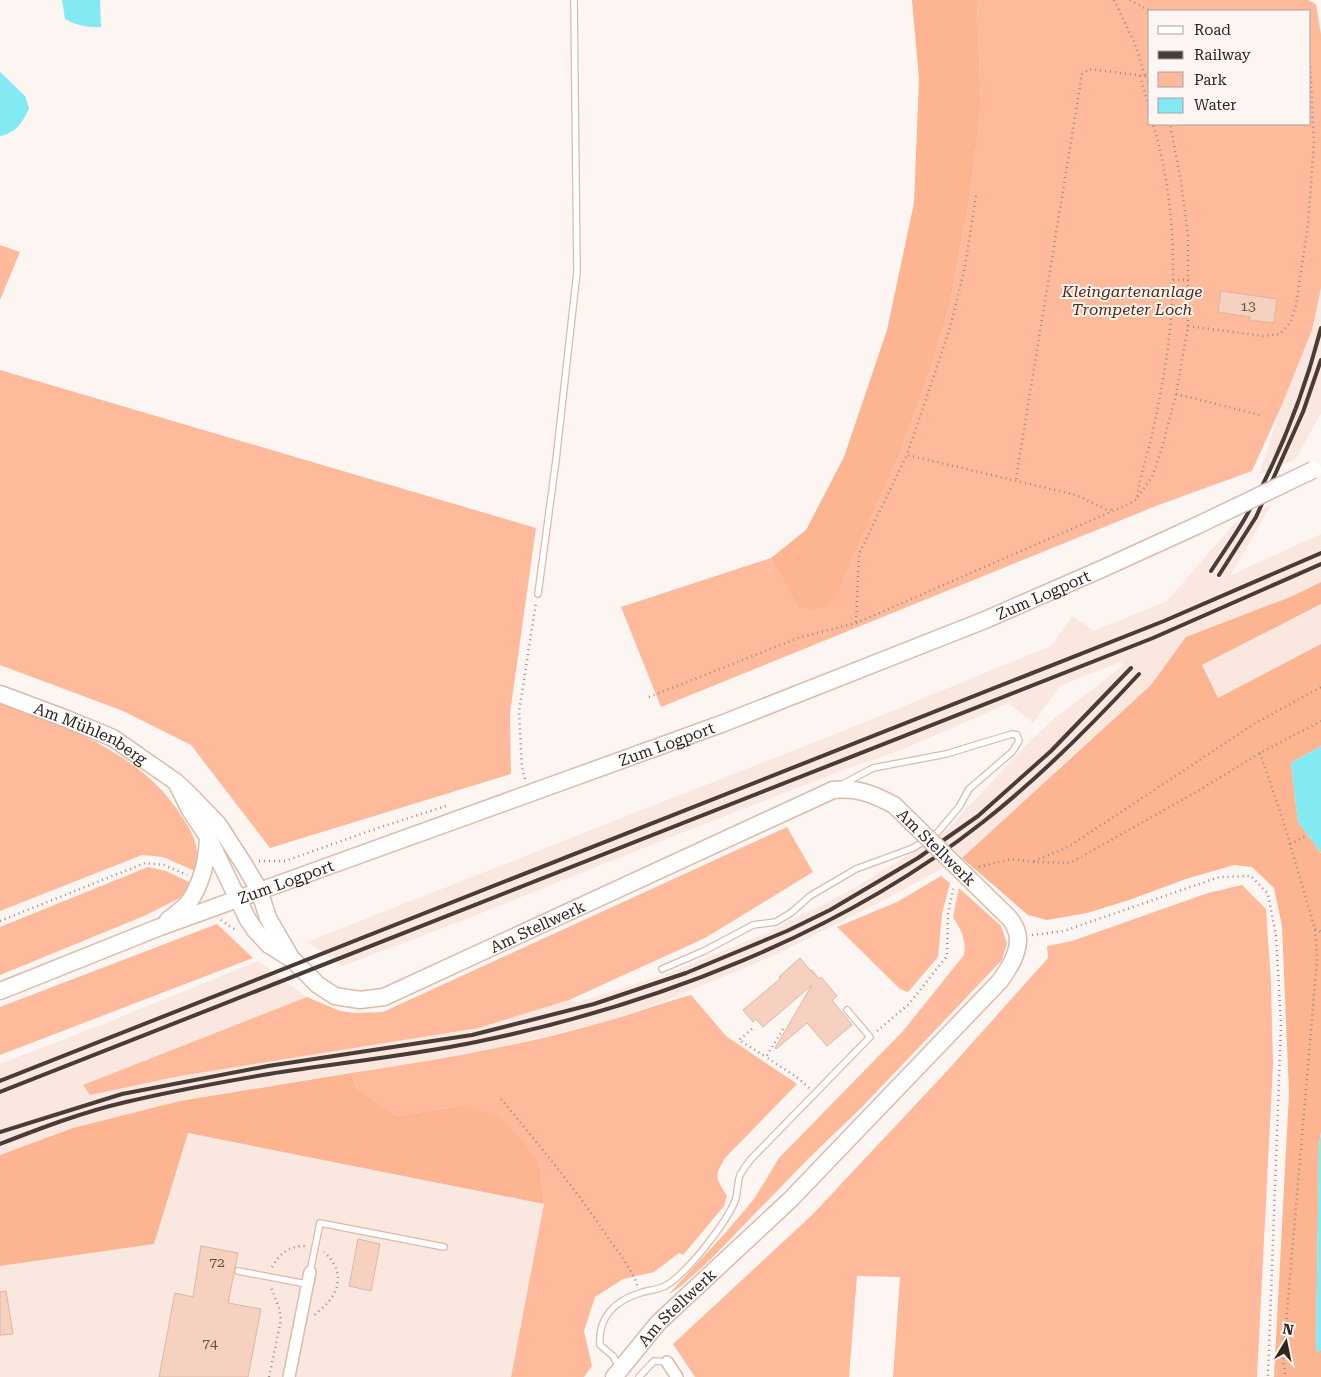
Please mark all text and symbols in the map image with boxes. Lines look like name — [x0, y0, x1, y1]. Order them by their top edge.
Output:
legend — [1148, 10, 1311, 125]
text: Road — [1194, 21, 1231, 39]
text: Railway — [1194, 46, 1251, 64]
text: Park — [1194, 71, 1228, 89]
text: Water — [1194, 96, 1236, 114]
park label: Kleingartenanlage Trompeter Loch — [1061, 282, 1202, 319]
house number: 13 — [1240, 298, 1256, 314]
street label: Zum Logport — [993, 566, 1093, 623]
street label: Am Mühlenberg — [32, 698, 152, 769]
street label: Zum Logport — [616, 718, 717, 770]
street label: Am Stellwerk — [894, 804, 980, 890]
street label: Zum Logport — [235, 855, 336, 908]
street label: Am Stellwerk — [487, 896, 588, 956]
house number: 72 — [209, 1254, 225, 1270]
street label: Am Stellwerk — [634, 1265, 720, 1350]
north arrow — [1261, 1317, 1311, 1367]
text: N — [1282, 1320, 1295, 1338]
house number: 74 — [202, 1335, 218, 1351]

